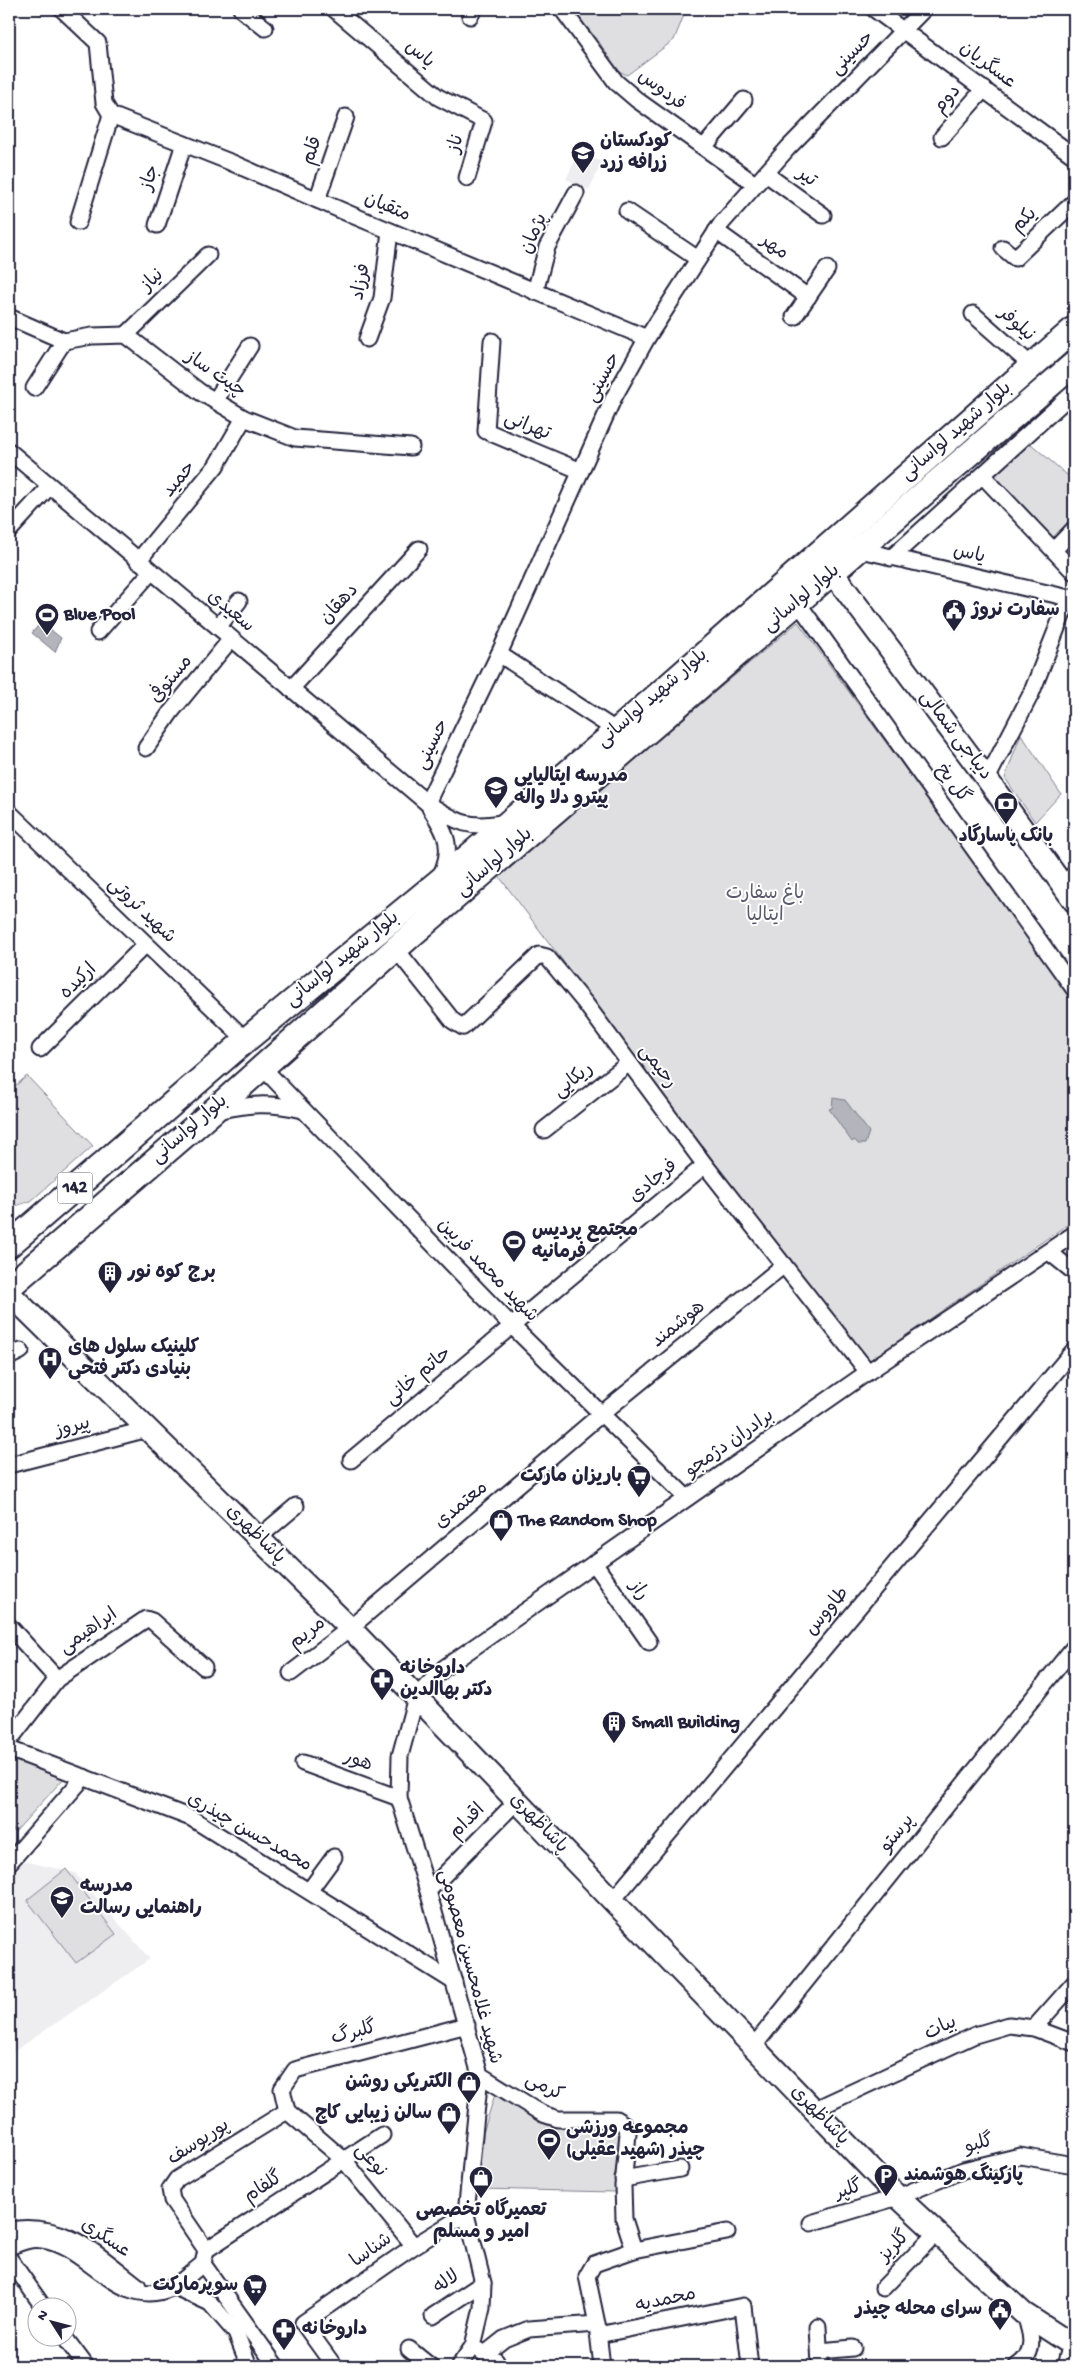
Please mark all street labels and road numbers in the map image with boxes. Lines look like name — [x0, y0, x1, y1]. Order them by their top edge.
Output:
street label: حسینی — [826, 27, 880, 81]
street label: یاس — [399, 36, 439, 74]
street label: عسگریان — [954, 36, 1021, 95]
street label: فردوس — [632, 65, 690, 117]
street label: دوم — [929, 81, 967, 119]
street label: ناز — [443, 132, 471, 158]
street label: قلم — [297, 134, 329, 168]
street label: جاز — [135, 162, 166, 196]
street label: تیر — [790, 162, 821, 193]
street label: متقیان — [360, 188, 414, 228]
street label: یکم — [1007, 203, 1043, 239]
street label: پژمان — [516, 210, 554, 258]
street label: مهر — [754, 229, 792, 266]
street label: فرزاد — [347, 262, 377, 302]
street label: نیاز — [135, 265, 169, 299]
street label: نیلوفر — [992, 301, 1039, 347]
street label: چیت ساز — [179, 345, 250, 404]
street label: حسینی — [581, 349, 627, 407]
street label: بلوار شهید لواسانی — [897, 378, 1017, 486]
street label: تهرانی — [501, 407, 554, 447]
street label: حمید — [158, 457, 202, 503]
street label: یاس — [951, 540, 987, 570]
street label: بلوار لواسانی — [759, 560, 845, 638]
street label: دهقان — [316, 580, 364, 630]
street label: سعیدی — [202, 586, 258, 638]
street label: بلوار شهید لواسانی — [593, 645, 713, 753]
street label: مستوفی — [142, 649, 198, 709]
street label: دیباجی شمالی — [914, 687, 996, 785]
street label: حسینی — [411, 716, 455, 774]
street label: گل یخ — [930, 758, 976, 808]
street label: بلوار لواسانی — [452, 823, 538, 903]
street label: شهید ثروتی — [102, 873, 180, 949]
street label: بلوار شهید لواسانی — [282, 907, 404, 1013]
street label: ارکیده — [56, 959, 102, 1005]
street label: رحیمی — [633, 1040, 681, 1094]
street label: ریکایی — [549, 1058, 599, 1104]
street label: بلوار لواسانی — [147, 1090, 233, 1170]
street label: فرجادی — [625, 1155, 683, 1209]
road number: 142 — [58, 1172, 92, 1204]
street label: شهید محمد فربین — [431, 1214, 543, 1328]
street label: هوشمند — [647, 1296, 711, 1354]
street label: حاتم خانی — [381, 1343, 457, 1411]
street label: برادران دژمجو — [680, 1405, 779, 1484]
street label: پیروز — [51, 1413, 93, 1444]
street label: معتمدی — [431, 1477, 493, 1535]
street label: پاشاظهری — [220, 1500, 290, 1570]
street label: راز — [622, 1575, 653, 1605]
street label: طاووس — [801, 1583, 855, 1641]
street label: ابراهیمی — [55, 1604, 123, 1660]
street label: مریم — [285, 1613, 331, 1655]
street label: هور — [340, 1746, 375, 1778]
street label: محمدحسن چیذری — [182, 1788, 316, 1878]
street label: پاشاظهری — [504, 1789, 572, 1859]
street label: اقدام — [445, 1799, 491, 1845]
street label: پرستو — [875, 1810, 920, 1859]
street label: شهید غلامحسین معصومی — [432, 1867, 506, 2067]
street label: بیات — [921, 2012, 961, 2046]
street label: گلبرگ — [328, 2015, 379, 2051]
street label: کرمی — [521, 2069, 567, 2107]
street label: پاشاظهری — [785, 2081, 853, 2151]
street label: پوریوسف — [164, 2115, 234, 2171]
street label: گلبو — [961, 2128, 996, 2160]
street label: نوعی — [349, 2139, 391, 2183]
street label: گلفام — [239, 2165, 288, 2209]
street label: گلپر — [830, 2174, 865, 2207]
street label: عسگری — [76, 2212, 135, 2264]
street label: گلریز — [871, 2225, 916, 2269]
street label: شناسا — [347, 2229, 397, 2273]
street label: لاله — [430, 2266, 464, 2300]
street label: محمدیه — [634, 2283, 698, 2319]

